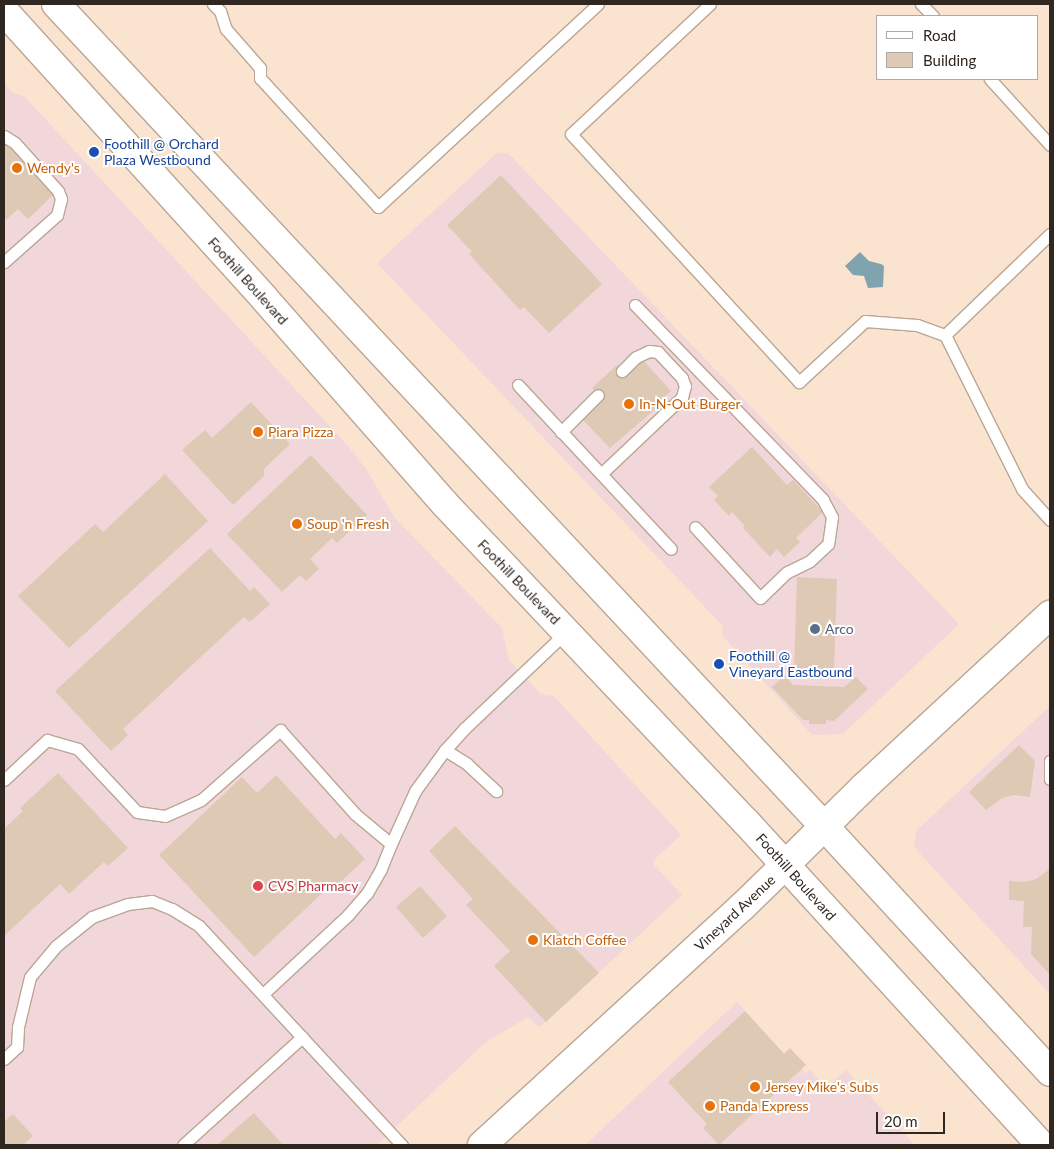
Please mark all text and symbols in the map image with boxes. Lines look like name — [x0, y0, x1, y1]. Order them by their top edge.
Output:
legend — [876, 15, 1039, 80]
text: Road — [923, 26, 956, 44]
text: Building — [923, 51, 976, 69]
place label: Foothill @ Orchard Plaza Westbound — [104, 136, 219, 168]
marker: Foothill @ Orchard Plaza Westbound — [88, 146, 100, 158]
place label: Wendy's — [27, 160, 80, 176]
marker: Wendy's — [11, 162, 23, 174]
street label: Foothill Boulevard — [204, 234, 292, 328]
place label: In-N-Out Burger — [639, 396, 741, 412]
marker: In-N-Out Burger — [623, 398, 635, 410]
place label: Piara Pizza — [268, 424, 334, 440]
marker: Piara Pizza — [252, 426, 264, 438]
place label: Soup 'n Fresh — [307, 516, 389, 532]
marker: Soup 'n Fresh — [291, 518, 303, 530]
street label: Foothill Boulevard — [474, 536, 564, 628]
place label: Arco — [825, 621, 854, 637]
marker: Arco — [809, 623, 821, 635]
place label: Foothill @ Vineyard Eastbound — [729, 648, 852, 680]
marker: Foothill @ Vineyard Eastbound — [713, 658, 725, 670]
street label: Foothill Boulevard — [752, 830, 840, 924]
street label: Vineyard Avenue — [691, 871, 779, 955]
place label: CVS Pharmacy — [268, 878, 358, 894]
marker: CVS Pharmacy — [252, 880, 264, 892]
place label: Klatch Coffee — [543, 932, 626, 948]
marker: Klatch Coffee — [527, 934, 539, 946]
place label: Jersey Mike's Subs — [765, 1079, 879, 1095]
marker: Jersey Mike's Subs — [749, 1081, 761, 1093]
place label: Panda Express — [720, 1098, 809, 1114]
marker: Panda Express — [704, 1100, 716, 1112]
scale bar — [879, 1102, 948, 1134]
text: 20 m — [884, 1112, 918, 1130]

